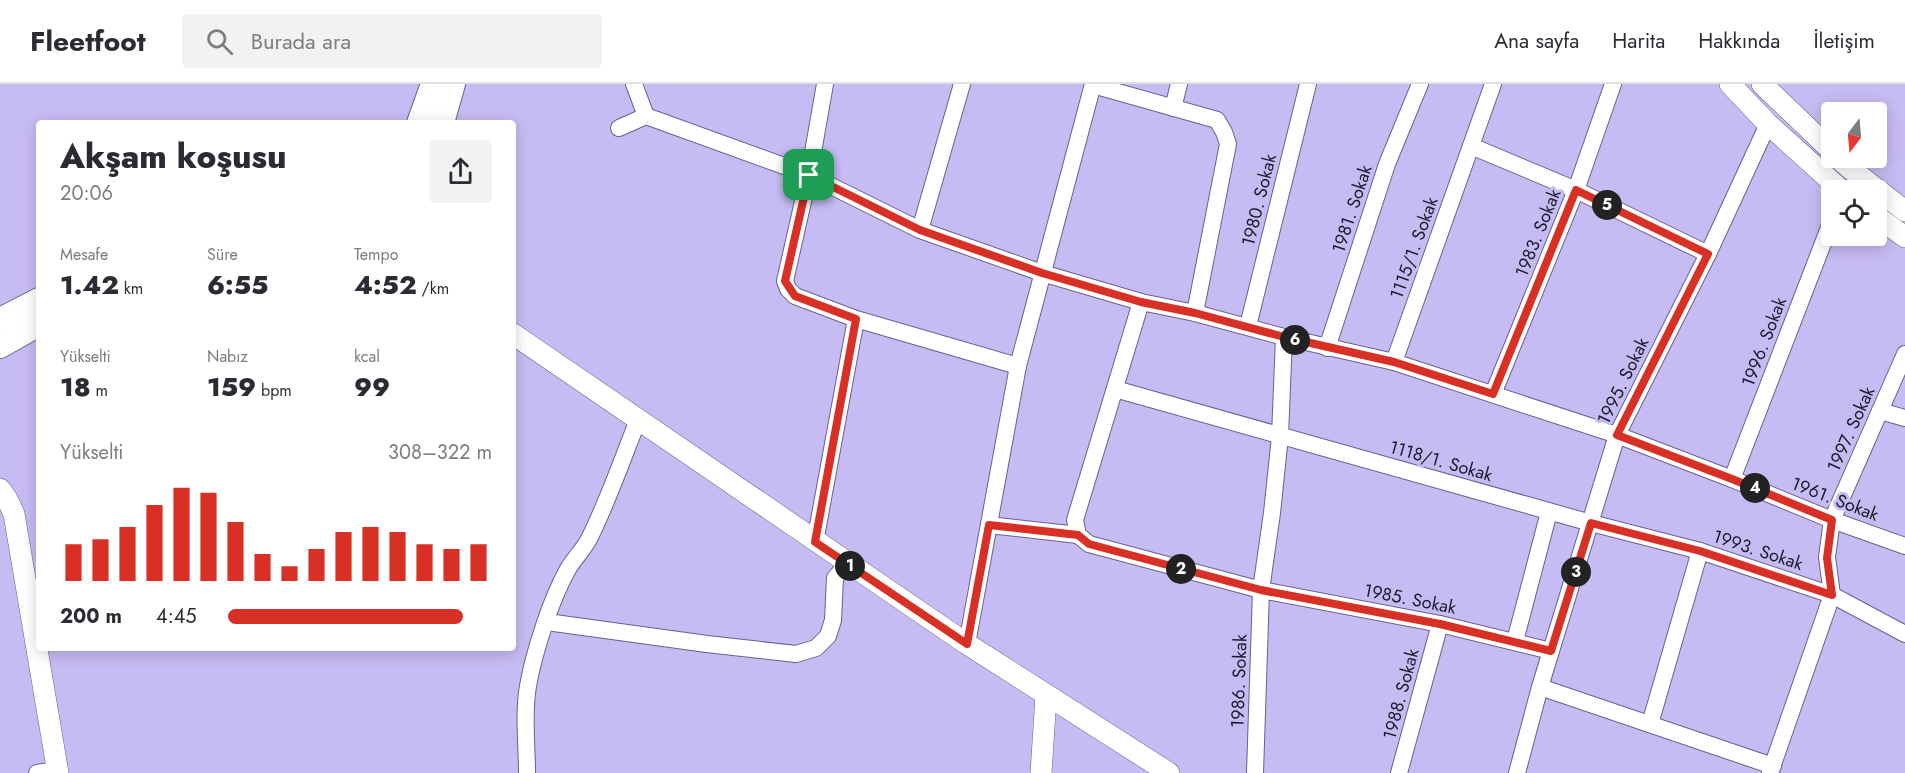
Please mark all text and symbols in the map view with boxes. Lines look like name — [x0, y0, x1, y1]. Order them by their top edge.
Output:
search box — [182, 14, 602, 68]
text: Fleetfoot — [30, 21, 146, 62]
icon: search — [203, 25, 236, 58]
text: Burada ara — [251, 25, 351, 57]
text: Ana sayfa — [1494, 26, 1579, 56]
text: Harita — [1612, 26, 1665, 56]
text: Hakkında — [1698, 26, 1780, 56]
text: İletişim — [1813, 26, 1875, 56]
north arrow — [1821, 102, 1887, 168]
map controls — [1821, 102, 1887, 246]
text: Akşam koşusu — [60, 133, 287, 180]
button: share — [429, 140, 492, 203]
pin — [783, 149, 834, 200]
street label: 1980. Sokak — [1235, 151, 1283, 249]
icon: arrive — [792, 158, 825, 191]
street label: 1981. Sokak — [1326, 161, 1379, 256]
text: 20:06 — [60, 179, 113, 208]
button: locate — [1821, 180, 1887, 246]
street label: 1983. Sokak — [1509, 185, 1567, 281]
pin: 5 — [1592, 190, 1622, 220]
street label: 1115/1. Sokak — [1384, 193, 1445, 303]
text: 5 — [1602, 193, 1612, 216]
text: Mesafe — [60, 243, 108, 266]
text: Süre — [207, 243, 238, 266]
text: Tempo — [354, 243, 398, 266]
text: 1.42 — [60, 266, 119, 304]
text: 6:55 — [207, 266, 268, 304]
text: 4:52 — [354, 266, 417, 304]
text: km — [119, 277, 143, 300]
text: /km — [417, 277, 449, 300]
street label: 1996. Sokak — [1735, 293, 1793, 391]
pin: 6 — [1280, 325, 1310, 355]
text: 6 — [1290, 328, 1300, 351]
street label: 1995. Sokak — [1591, 333, 1655, 429]
text: Yükselti — [60, 345, 111, 368]
text: Nabız — [207, 345, 248, 368]
text: kcal — [354, 345, 380, 368]
text: 18 — [60, 368, 91, 406]
text: 159 — [207, 368, 256, 406]
text: 99 — [354, 368, 390, 406]
text: m — [91, 379, 108, 402]
text: bpm — [256, 379, 292, 402]
street label: 1997. Sokak — [1821, 382, 1881, 476]
street label: 1118/1. Sokak — [1386, 434, 1496, 488]
text: Yükselti — [60, 438, 123, 467]
text: 308–322 m — [388, 438, 492, 467]
street label: 1961. Sokak — [1787, 470, 1883, 528]
pin: 4 — [1740, 473, 1770, 503]
text: 4 — [1749, 476, 1761, 499]
street label: 1993. Sokak — [1710, 523, 1806, 577]
pin: 1 — [835, 551, 865, 581]
text: 1 — [846, 554, 854, 577]
pin: 2 — [1166, 554, 1196, 584]
text: 2 — [1176, 557, 1186, 580]
pin: 3 — [1561, 557, 1591, 587]
text: 3 — [1571, 560, 1581, 583]
street label: 1985. Sokak — [1362, 577, 1458, 621]
text: 200 m — [60, 602, 122, 631]
text: 4:45 — [156, 602, 197, 631]
street label: 1986. Sokak — [1224, 634, 1254, 728]
street label: 1988. Sokak — [1376, 646, 1426, 742]

